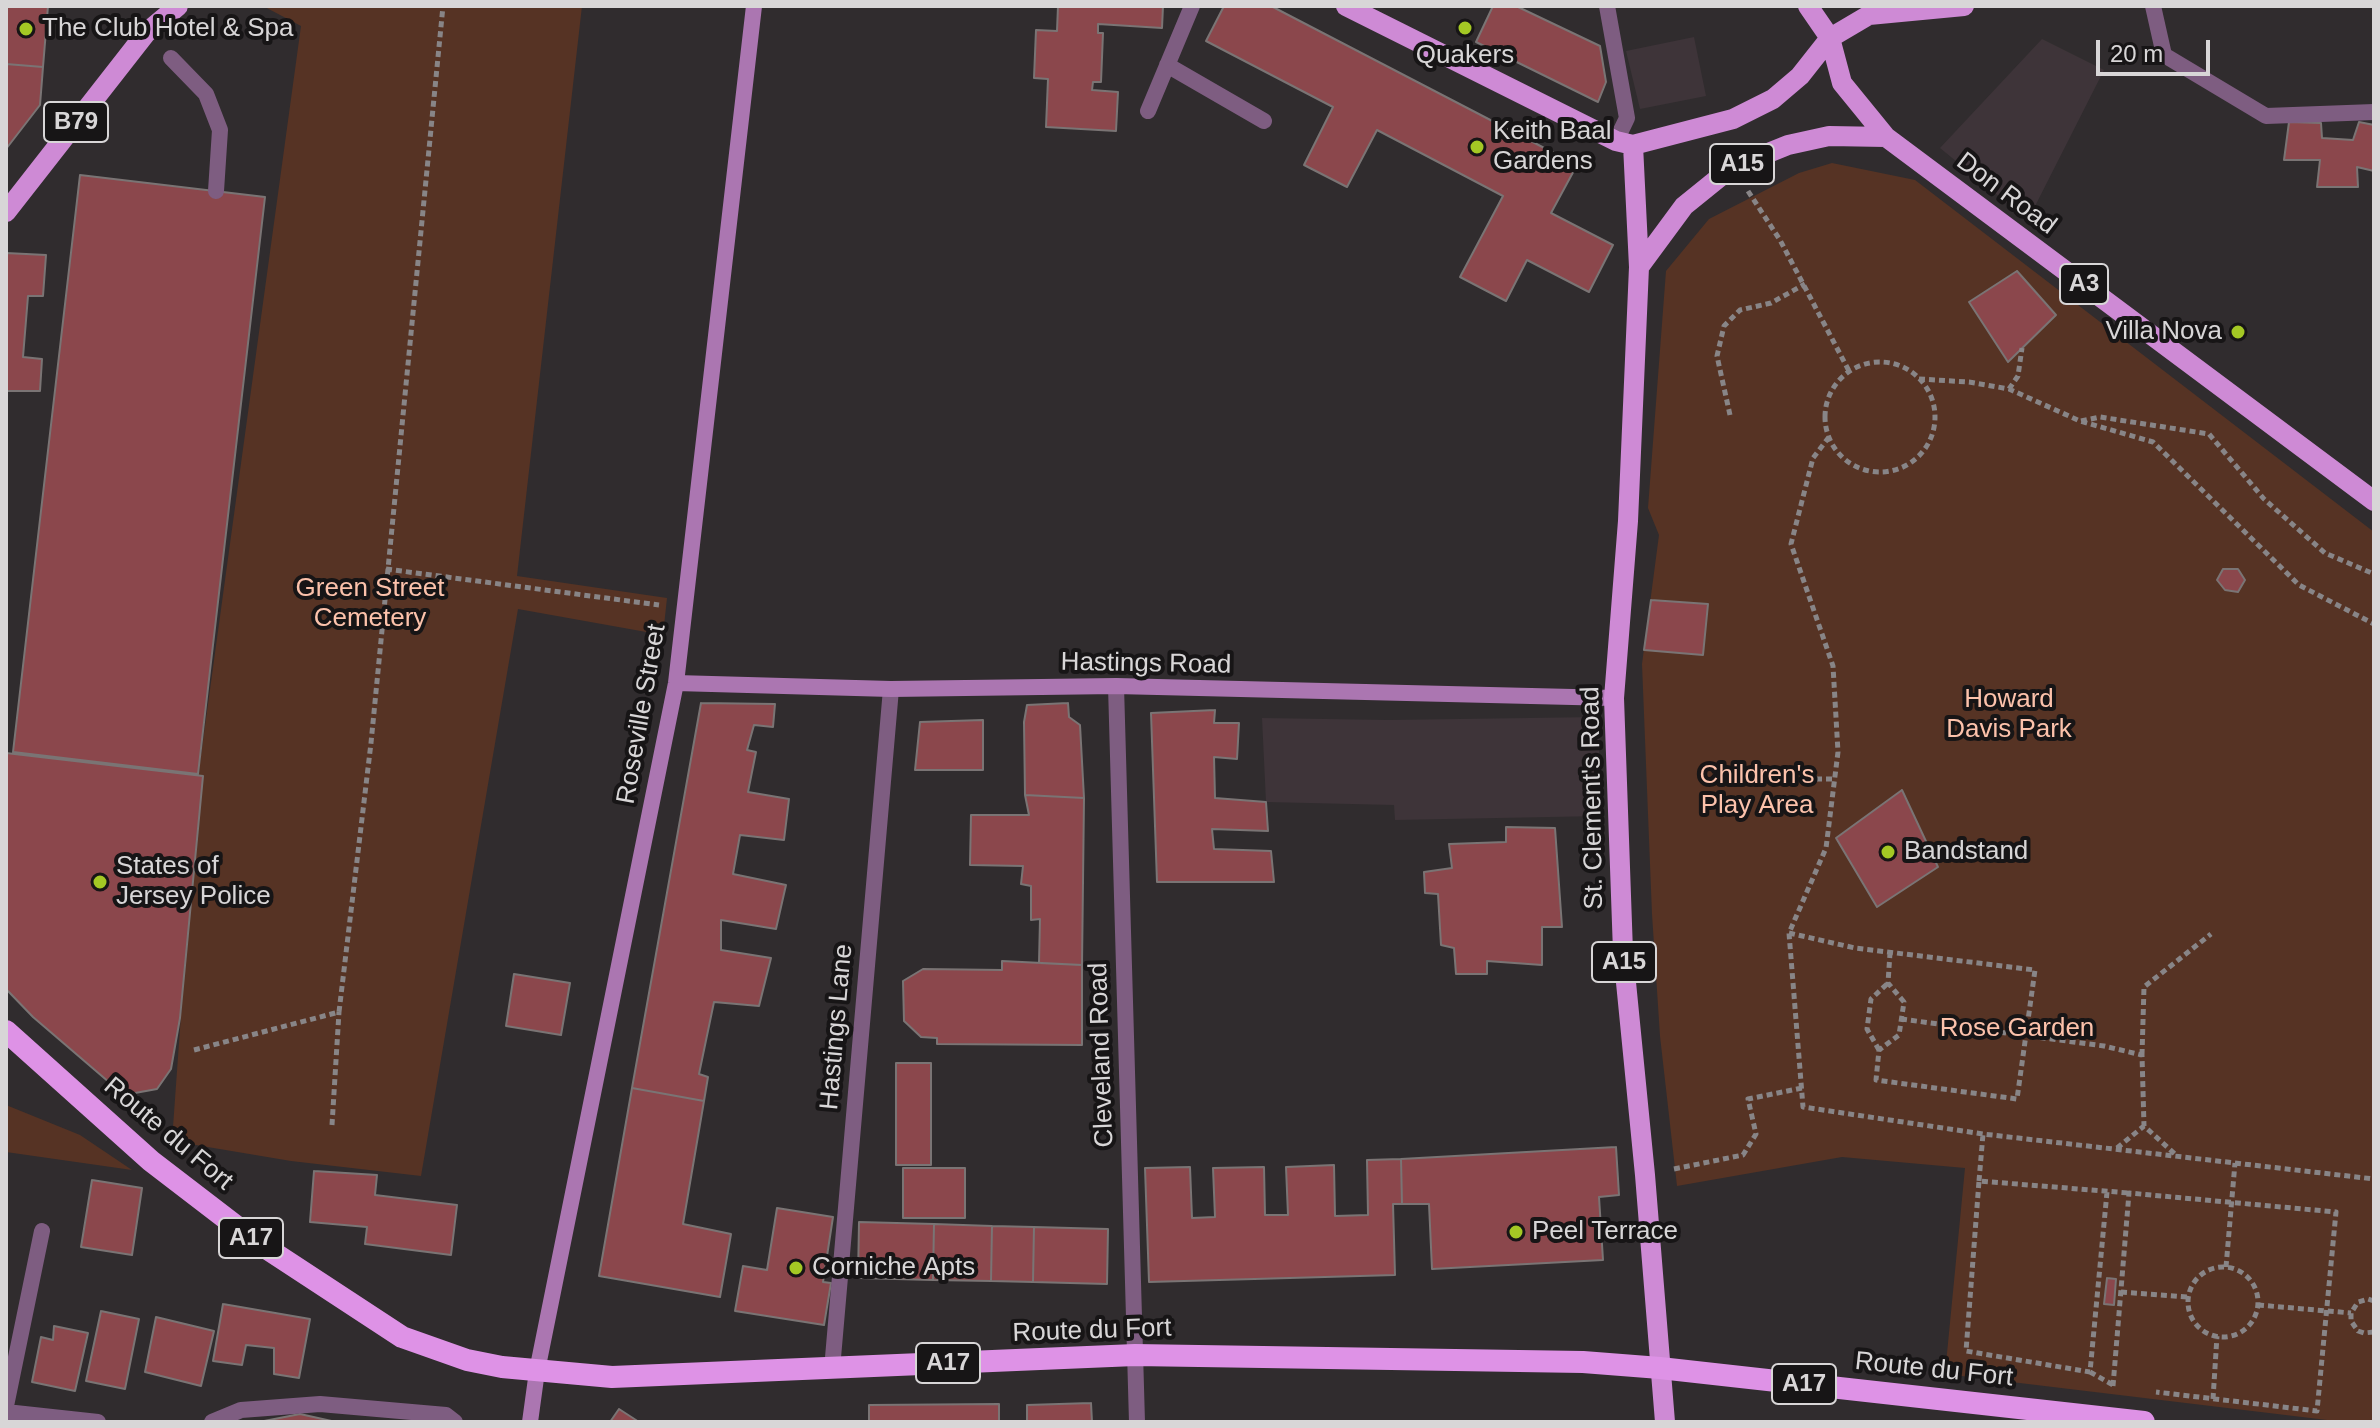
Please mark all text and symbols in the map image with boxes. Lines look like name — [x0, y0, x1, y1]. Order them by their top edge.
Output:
place label: The Club Hotel & Spa — [42, 13, 293, 45]
marker: Quakers — [1456, 19, 1474, 37]
marker: The Club Hotel & Spa — [17, 20, 35, 38]
scale bar — [2100, 24, 2214, 74]
place label: Quakers — [1416, 40, 1514, 72]
text: 20 m — [2110, 40, 2163, 67]
road number: B79 — [44, 102, 108, 142]
place label: Keith Baal Gardens — [1493, 116, 1612, 178]
marker: Keith Baal Gardens — [1468, 138, 1486, 156]
road number: A15 — [1710, 144, 1774, 184]
street label: Don Road — [1950, 146, 2062, 242]
road number: A3 — [2060, 264, 2108, 304]
place label: Villa Nova — [2105, 316, 2222, 348]
marker: Villa Nova — [2229, 323, 2247, 341]
park label: Green Street Cemetery — [296, 573, 444, 634]
street label: Roseville Street — [611, 622, 673, 806]
street label: Hastings Road — [1060, 647, 1232, 681]
park label: Howard Davis Park — [1946, 684, 2072, 746]
street label: St. Clement's Road — [1575, 686, 1611, 910]
park label: Children's Play Area — [1700, 760, 1814, 822]
place label: Bandstand — [1904, 836, 2028, 868]
marker: Bandstand — [1879, 843, 1897, 861]
place label: States of Jersey Police — [116, 851, 271, 912]
marker: States of Jersey Police — [91, 873, 109, 891]
road number: A15 — [1592, 942, 1656, 982]
street label: Hastings Lane — [814, 943, 860, 1111]
street label: Cleveland Road — [1083, 962, 1121, 1148]
park label: Rose Garden — [1940, 1013, 2094, 1045]
street label: Route du Fort — [97, 1071, 239, 1197]
place label: Peel Terrace — [1532, 1216, 1678, 1248]
road number: A17 — [219, 1218, 283, 1258]
marker: Peel Terrace — [1507, 1223, 1525, 1241]
place label: Corniche Apts — [812, 1252, 975, 1284]
marker: Corniche Apts — [787, 1259, 805, 1277]
street label: Route du Fort — [1012, 1313, 1172, 1349]
road number: A17 — [916, 1343, 980, 1383]
street label: Route du Fort — [1853, 1346, 2015, 1394]
road number: A17 — [1772, 1364, 1836, 1404]

